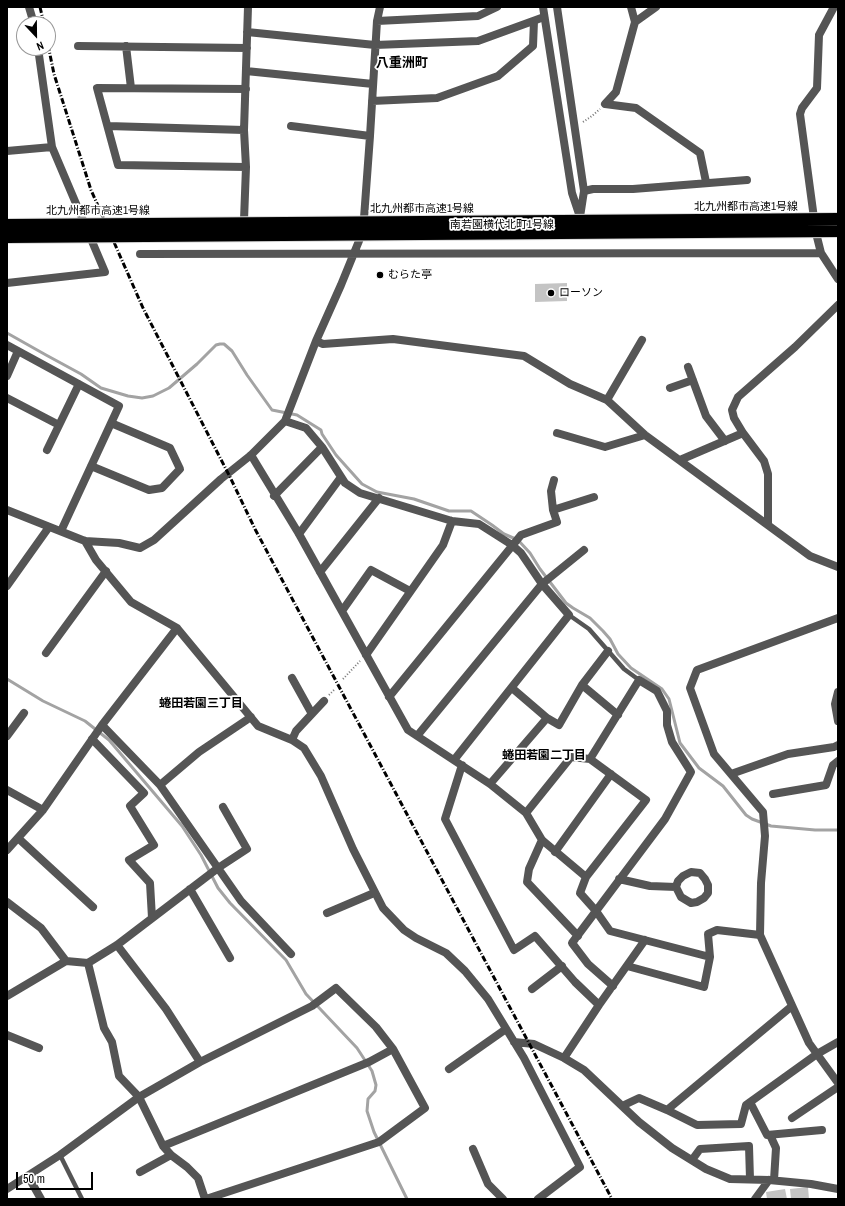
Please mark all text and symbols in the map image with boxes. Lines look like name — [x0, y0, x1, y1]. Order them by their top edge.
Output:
north arrow — [16, 16, 56, 56]
text: N — [34, 38, 46, 54]
district label: 八重洲町 — [376, 56, 428, 72]
street label: 北九州都市高速1号線 — [694, 200, 798, 214]
street label: 北九州都市高速1号線 — [370, 202, 474, 216]
street label: 北九州都市高速1号線 — [46, 204, 150, 218]
street label: 南若園横代北町1号線 — [450, 218, 554, 232]
place label: むらた亭 — [388, 268, 432, 282]
marker: むらた亭 — [375, 270, 385, 280]
place label: ローソン — [559, 286, 603, 300]
marker: ローソン — [546, 288, 556, 298]
district label: 蜷田若園三丁目 — [159, 697, 243, 711]
district label: 蜷田若園二丁目 — [502, 749, 586, 763]
scale bar — [18, 1164, 95, 1190]
text: 50 m — [23, 1171, 45, 1187]

